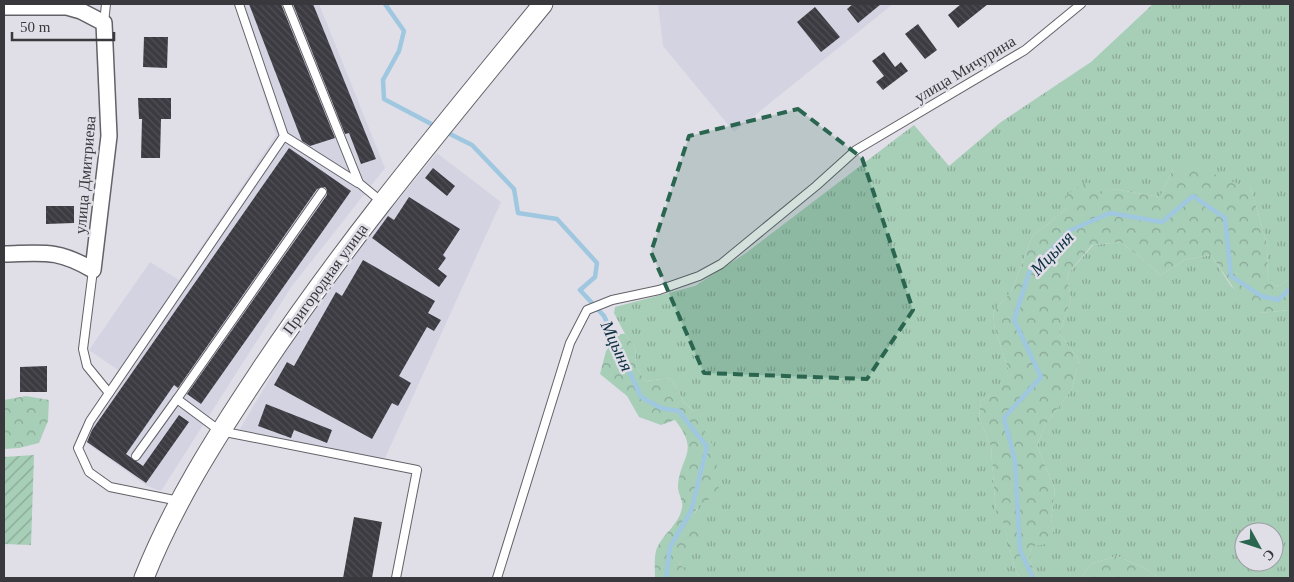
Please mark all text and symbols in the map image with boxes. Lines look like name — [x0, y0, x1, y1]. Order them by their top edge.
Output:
scale bar — [12, 10, 115, 42]
text: 50 m — [20, 19, 51, 35]
street label: улица Мичурина — [912, 32, 1019, 107]
street label: улица Дмитриева — [71, 115, 100, 235]
street label: Пригородная улица — [279, 220, 372, 338]
water label: Мцыня — [1026, 227, 1078, 280]
water label: Мцыня — [596, 317, 637, 374]
north arrow — [1234, 522, 1284, 572]
text: С — [1260, 546, 1278, 564]

